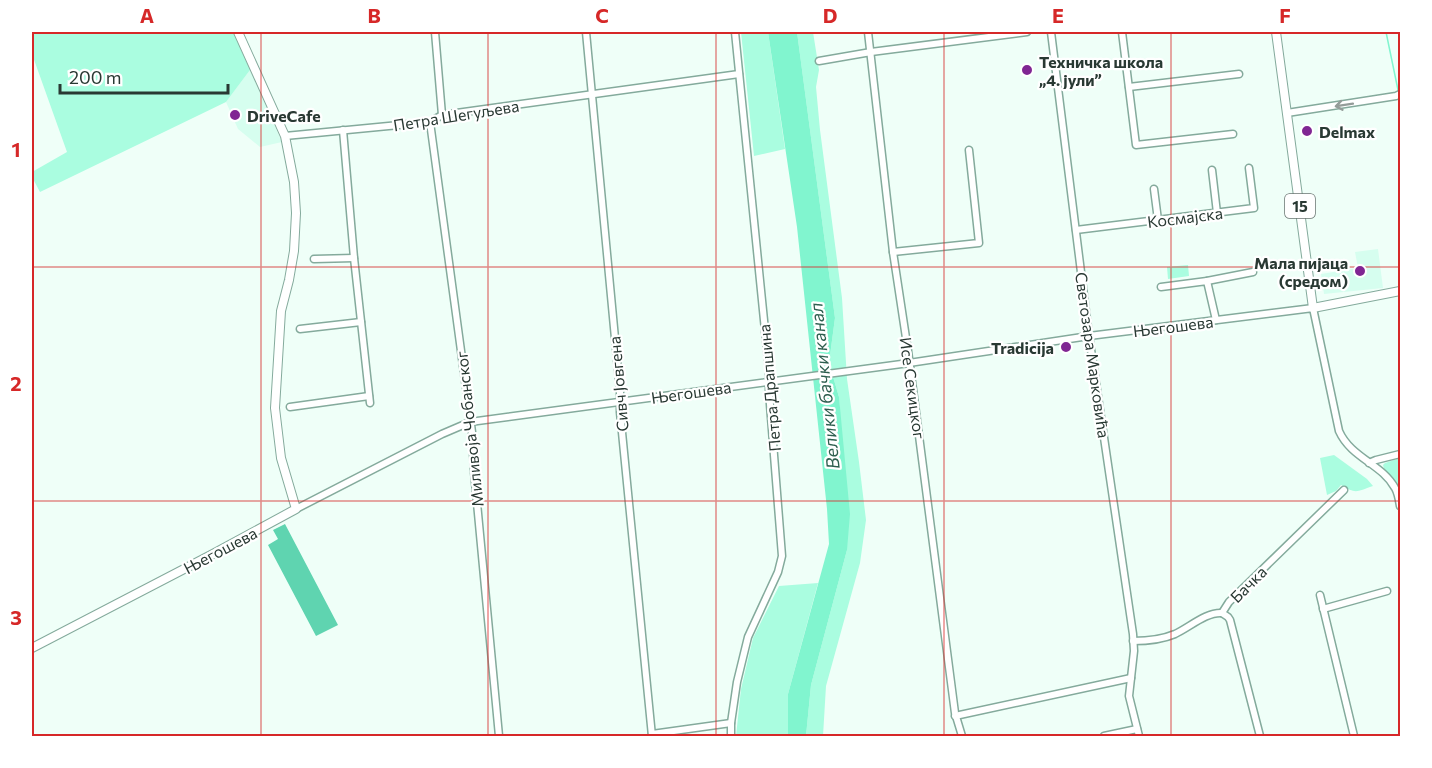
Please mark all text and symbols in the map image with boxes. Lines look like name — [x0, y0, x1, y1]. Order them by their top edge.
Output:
text: A — [140, 3, 154, 27]
text: B — [367, 3, 381, 27]
text: C — [595, 3, 609, 27]
text: D — [823, 3, 837, 27]
text: E — [1052, 3, 1064, 27]
text: F — [1279, 3, 1291, 27]
place label: Техничка школа „4. јули” — [1039, 52, 1163, 89]
scale bar — [60, 57, 228, 95]
marker: Техничка школа „4. јули” — [1020, 63, 1034, 77]
text: 200 m — [69, 66, 122, 88]
street label: Петра Шегуљева — [392, 96, 520, 134]
one-way arrow — [1335, 99, 1354, 110]
place label: DriveCafe — [247, 106, 321, 125]
marker: DriveCafe — [228, 108, 242, 122]
place label: Delmax — [1319, 122, 1375, 141]
marker: Delmax — [1300, 124, 1314, 138]
text: 1 — [11, 137, 21, 161]
road number: 15 — [1285, 194, 1315, 218]
street label: Космајска — [1146, 203, 1224, 231]
place label: Мала пијаца (средом) — [1254, 253, 1348, 290]
marker: Мала пијаца (средом) — [1353, 264, 1367, 278]
street label: Светозара Марковића — [1072, 271, 1114, 439]
water label: Велики бачки канал — [804, 302, 844, 470]
street label: Његошева — [1132, 312, 1214, 340]
street label: Петра Драпшина — [754, 324, 784, 452]
street label: Сивч Јовгена — [604, 336, 632, 432]
street label: Исе Секицког — [896, 336, 930, 440]
place label: Tradicija — [991, 338, 1054, 357]
marker: Tradicija — [1059, 340, 1073, 354]
street label: Миливоја Чобанског — [451, 350, 487, 508]
text: 2 — [10, 371, 22, 395]
street label: Његошева — [650, 377, 732, 407]
street label: Његошева — [180, 523, 260, 577]
street label: Бачка — [1226, 562, 1270, 606]
text: 3 — [10, 605, 22, 629]

